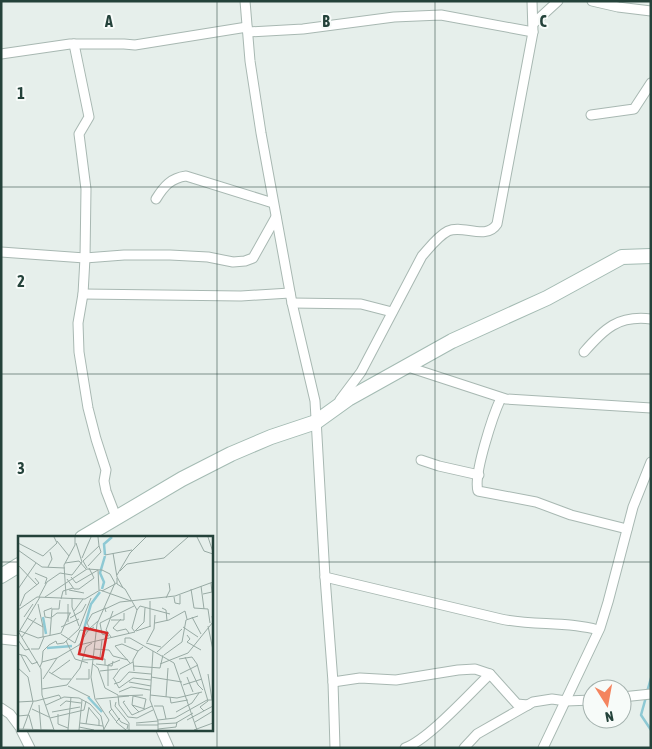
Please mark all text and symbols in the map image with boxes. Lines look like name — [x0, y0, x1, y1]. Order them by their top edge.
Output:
text: A — [104, 12, 113, 30]
text: B — [322, 12, 330, 30]
text: C — [539, 12, 547, 30]
text: 1 — [17, 84, 25, 102]
text: 2 — [17, 272, 25, 290]
text: 3 — [17, 459, 25, 477]
inset map — [18, 536, 212, 732]
north arrow — [582, 679, 632, 729]
text: N — [604, 708, 615, 725]

